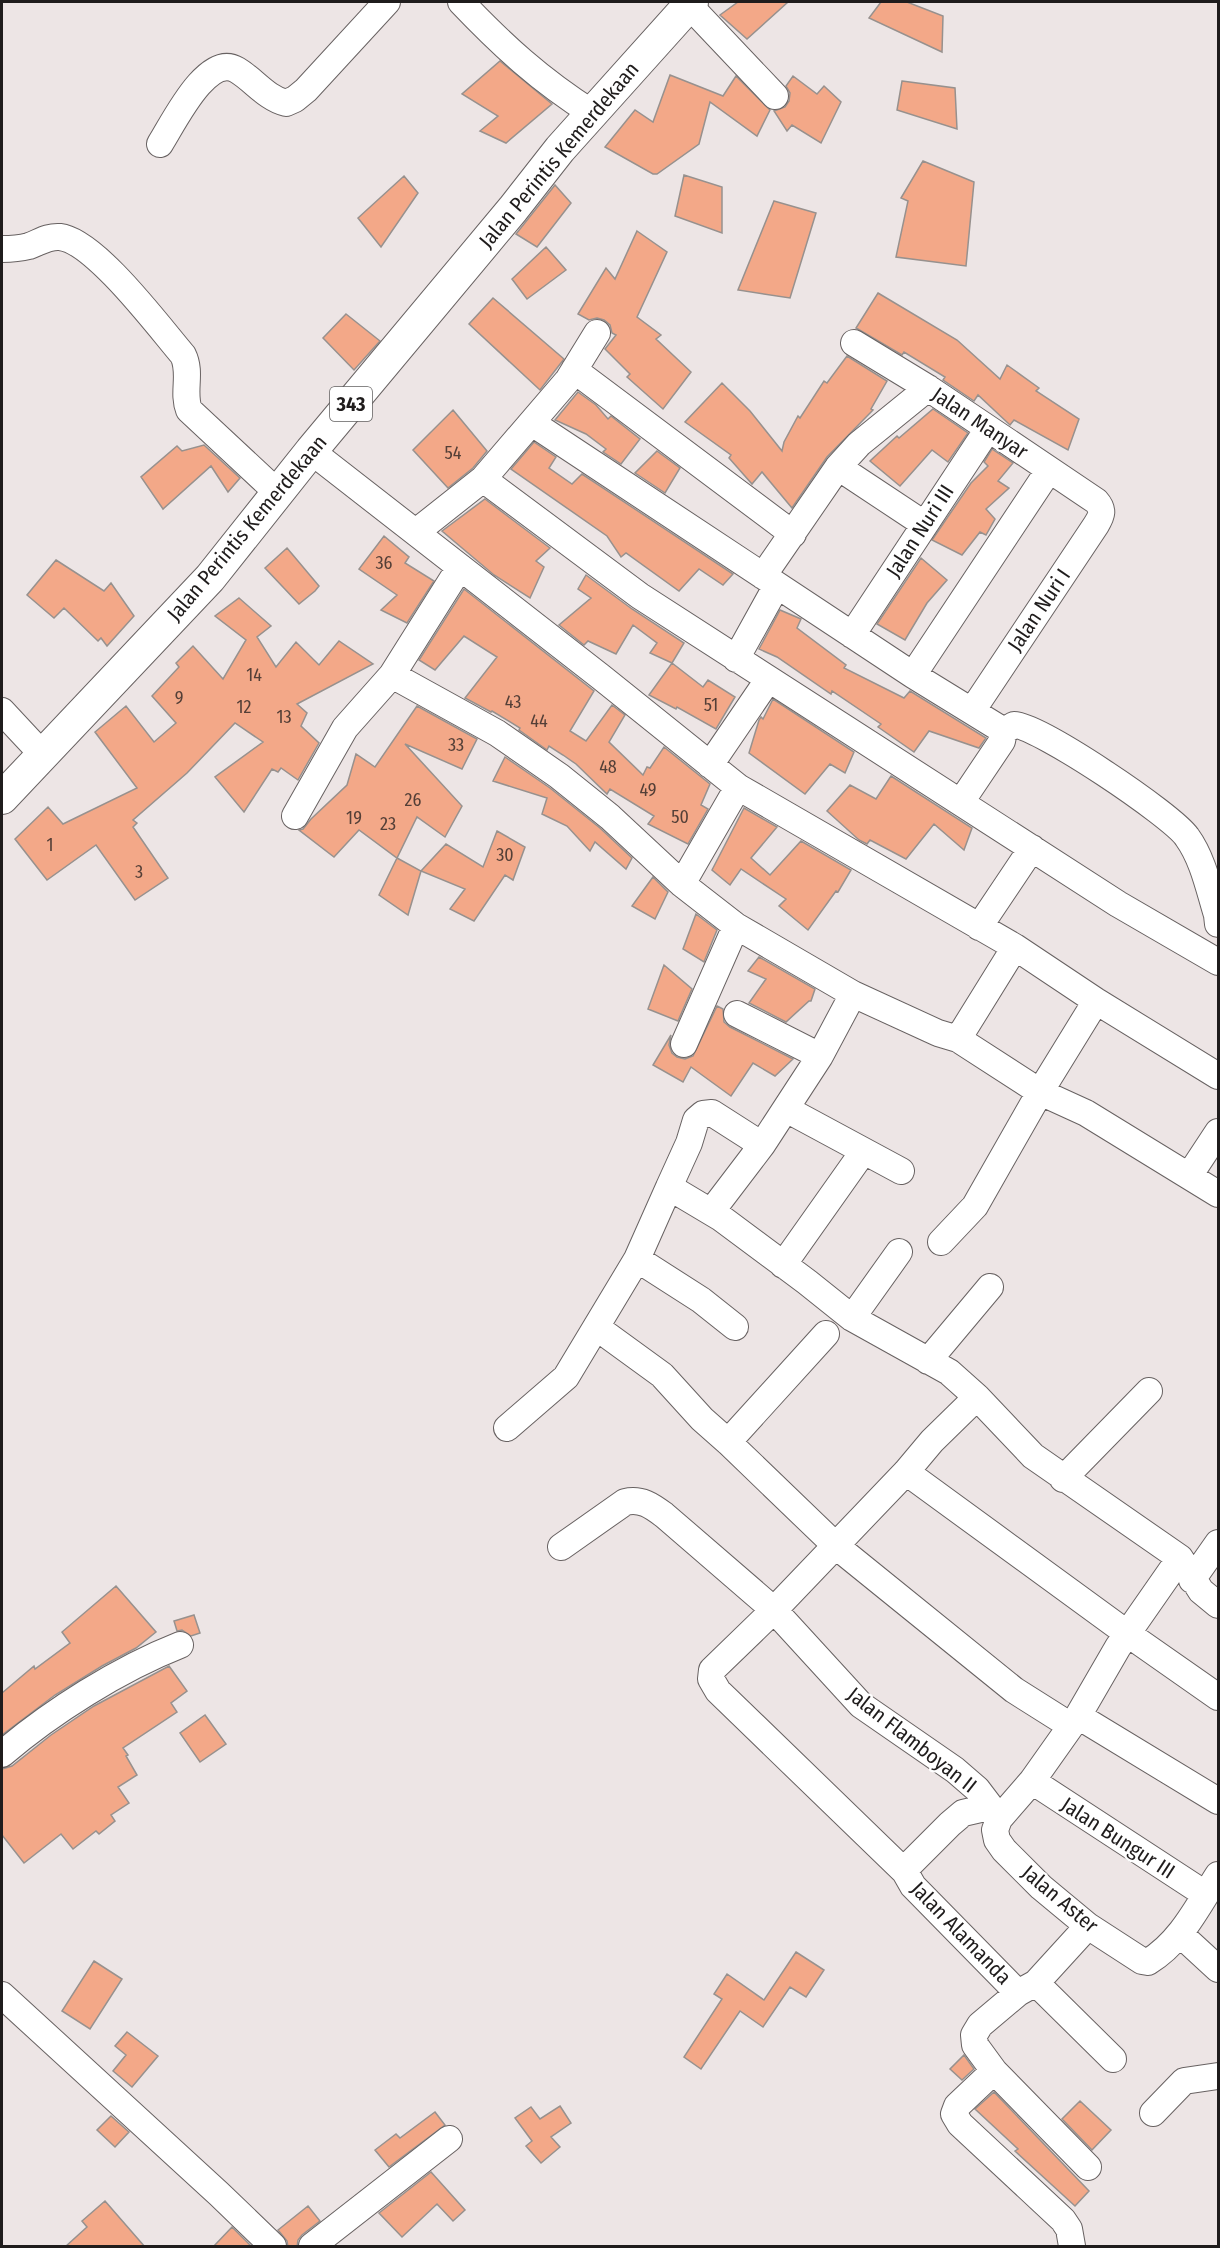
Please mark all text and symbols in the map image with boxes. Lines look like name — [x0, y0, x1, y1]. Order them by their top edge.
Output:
street label: Jalan Perintis Kemerdekaan — [473, 57, 645, 253]
street label: Jalan Manyar — [927, 381, 1034, 465]
road number: 343 — [330, 387, 372, 421]
street label: Jalan Perintis Kemerdekaan — [161, 430, 333, 626]
house number: 54 — [445, 442, 462, 464]
street label: Jalan Nuri III — [880, 480, 960, 582]
house number: 36 — [375, 552, 393, 574]
street label: Jalan Nuri I — [1002, 564, 1076, 656]
house number: 14 — [246, 664, 262, 686]
house number: 9 — [175, 687, 183, 709]
house number: 43 — [505, 691, 521, 713]
house number: 51 — [704, 694, 718, 716]
house number: 12 — [237, 696, 252, 718]
house number: 13 — [276, 706, 292, 728]
house number: 44 — [530, 710, 548, 732]
house number: 33 — [448, 734, 464, 756]
house number: 48 — [599, 756, 617, 778]
house number: 49 — [639, 779, 657, 801]
house number: 26 — [405, 789, 422, 811]
house number: 50 — [671, 806, 689, 828]
house number: 19 — [346, 807, 362, 829]
house number: 23 — [380, 813, 396, 835]
house number: 1 — [46, 834, 54, 856]
house number: 30 — [496, 844, 514, 866]
house number: 3 — [135, 861, 143, 883]
street label: Jalan Flamboyan II — [842, 1681, 982, 1799]
street label: Jalan Bungur III — [1056, 1792, 1180, 1884]
street label: Jalan Aster — [1016, 1860, 1104, 1939]
street label: Jalan Alamanda — [905, 1876, 1017, 1990]

